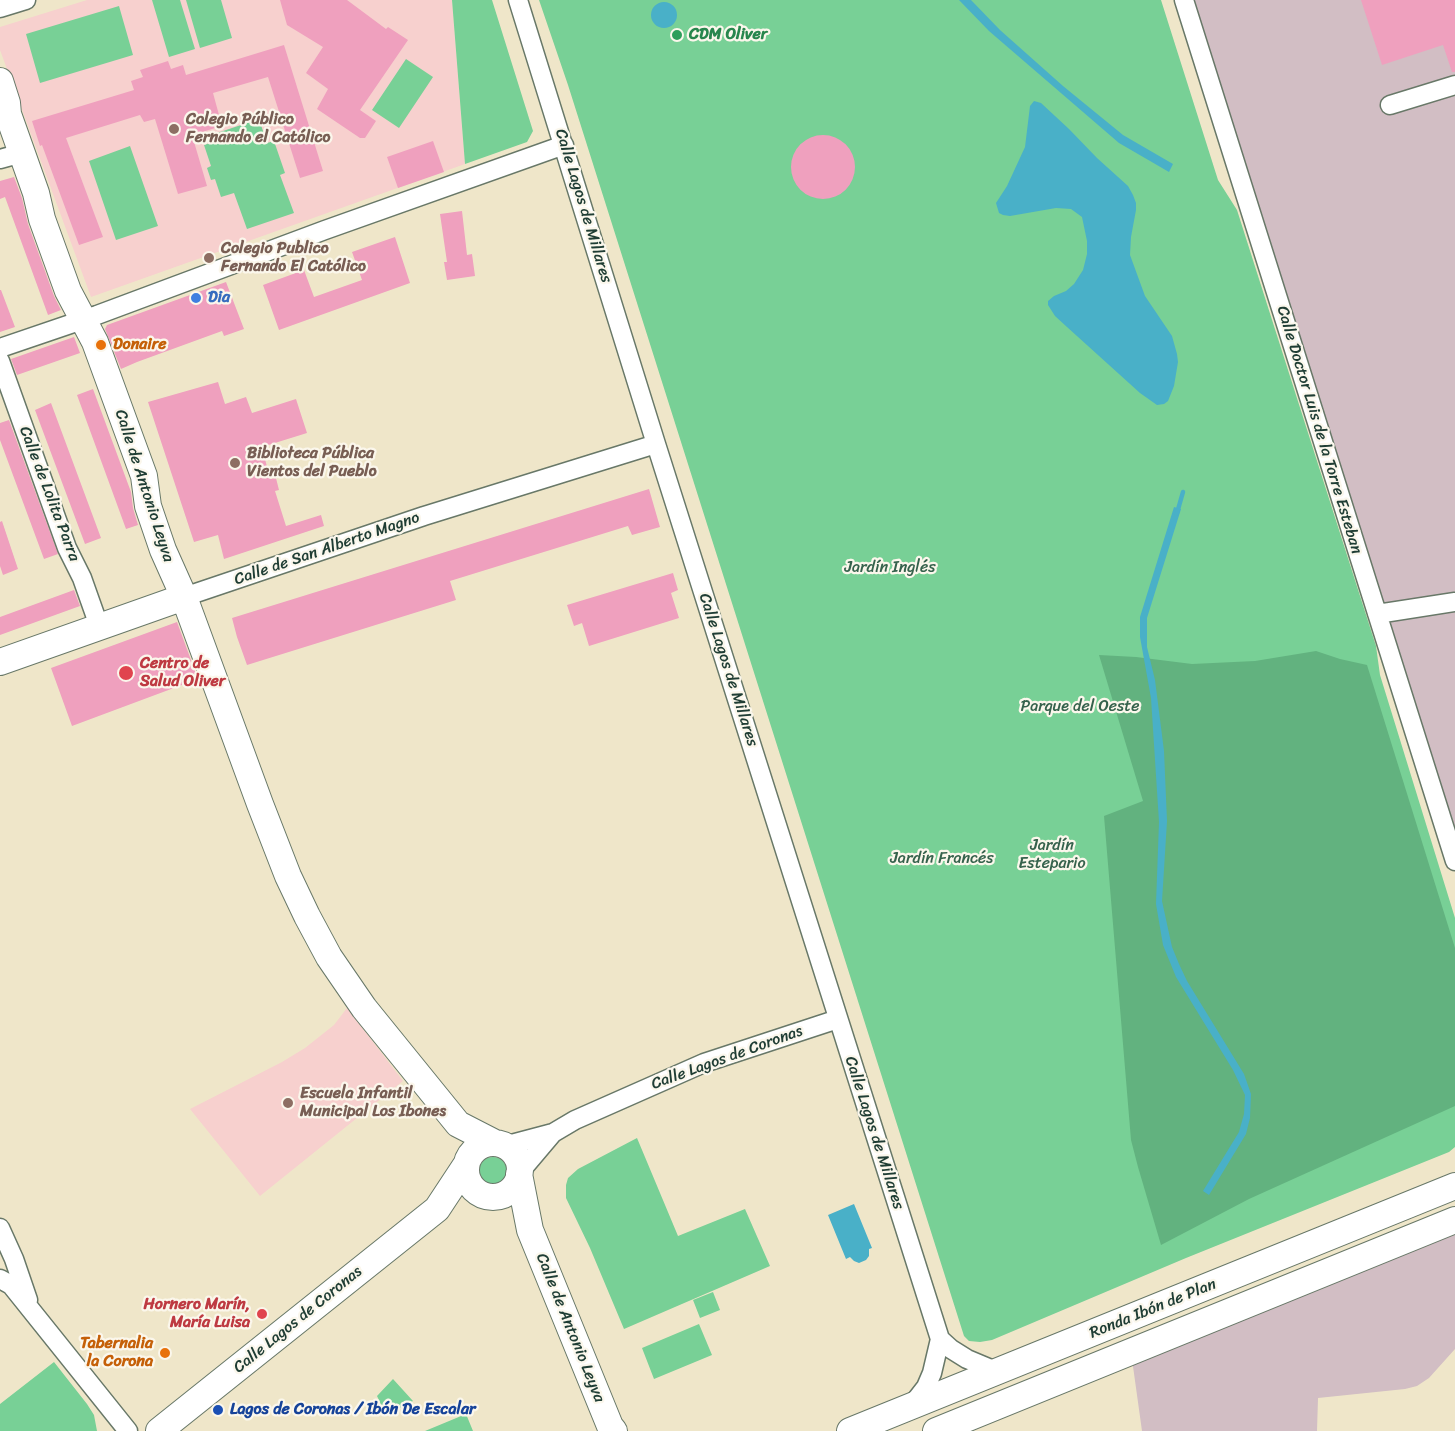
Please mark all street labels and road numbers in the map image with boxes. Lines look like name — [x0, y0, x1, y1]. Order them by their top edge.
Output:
street label: Calle Lagos de Millares — [550, 127, 616, 285]
street label: Calle Doctor Luis de la Torre Esteban — [1272, 304, 1366, 556]
street label: Calle de Antonio Leyva — [110, 407, 178, 565]
street label: Calle de Lolita Parra — [14, 424, 84, 564]
street label: Calle de San Alberto Magno — [232, 508, 422, 590]
street label: Calle Lagos de Millares — [694, 591, 762, 749]
street label: Calle Lagos de Coronas — [649, 1022, 805, 1094]
street label: Calle Lagos de Millares — [840, 1054, 908, 1212]
street label: Calle de Antonio Leyva — [531, 1251, 609, 1405]
street label: Calle Lagos de Coronas — [230, 1262, 366, 1378]
street label: Ronda Ibón de Plan — [1087, 1275, 1219, 1343]

